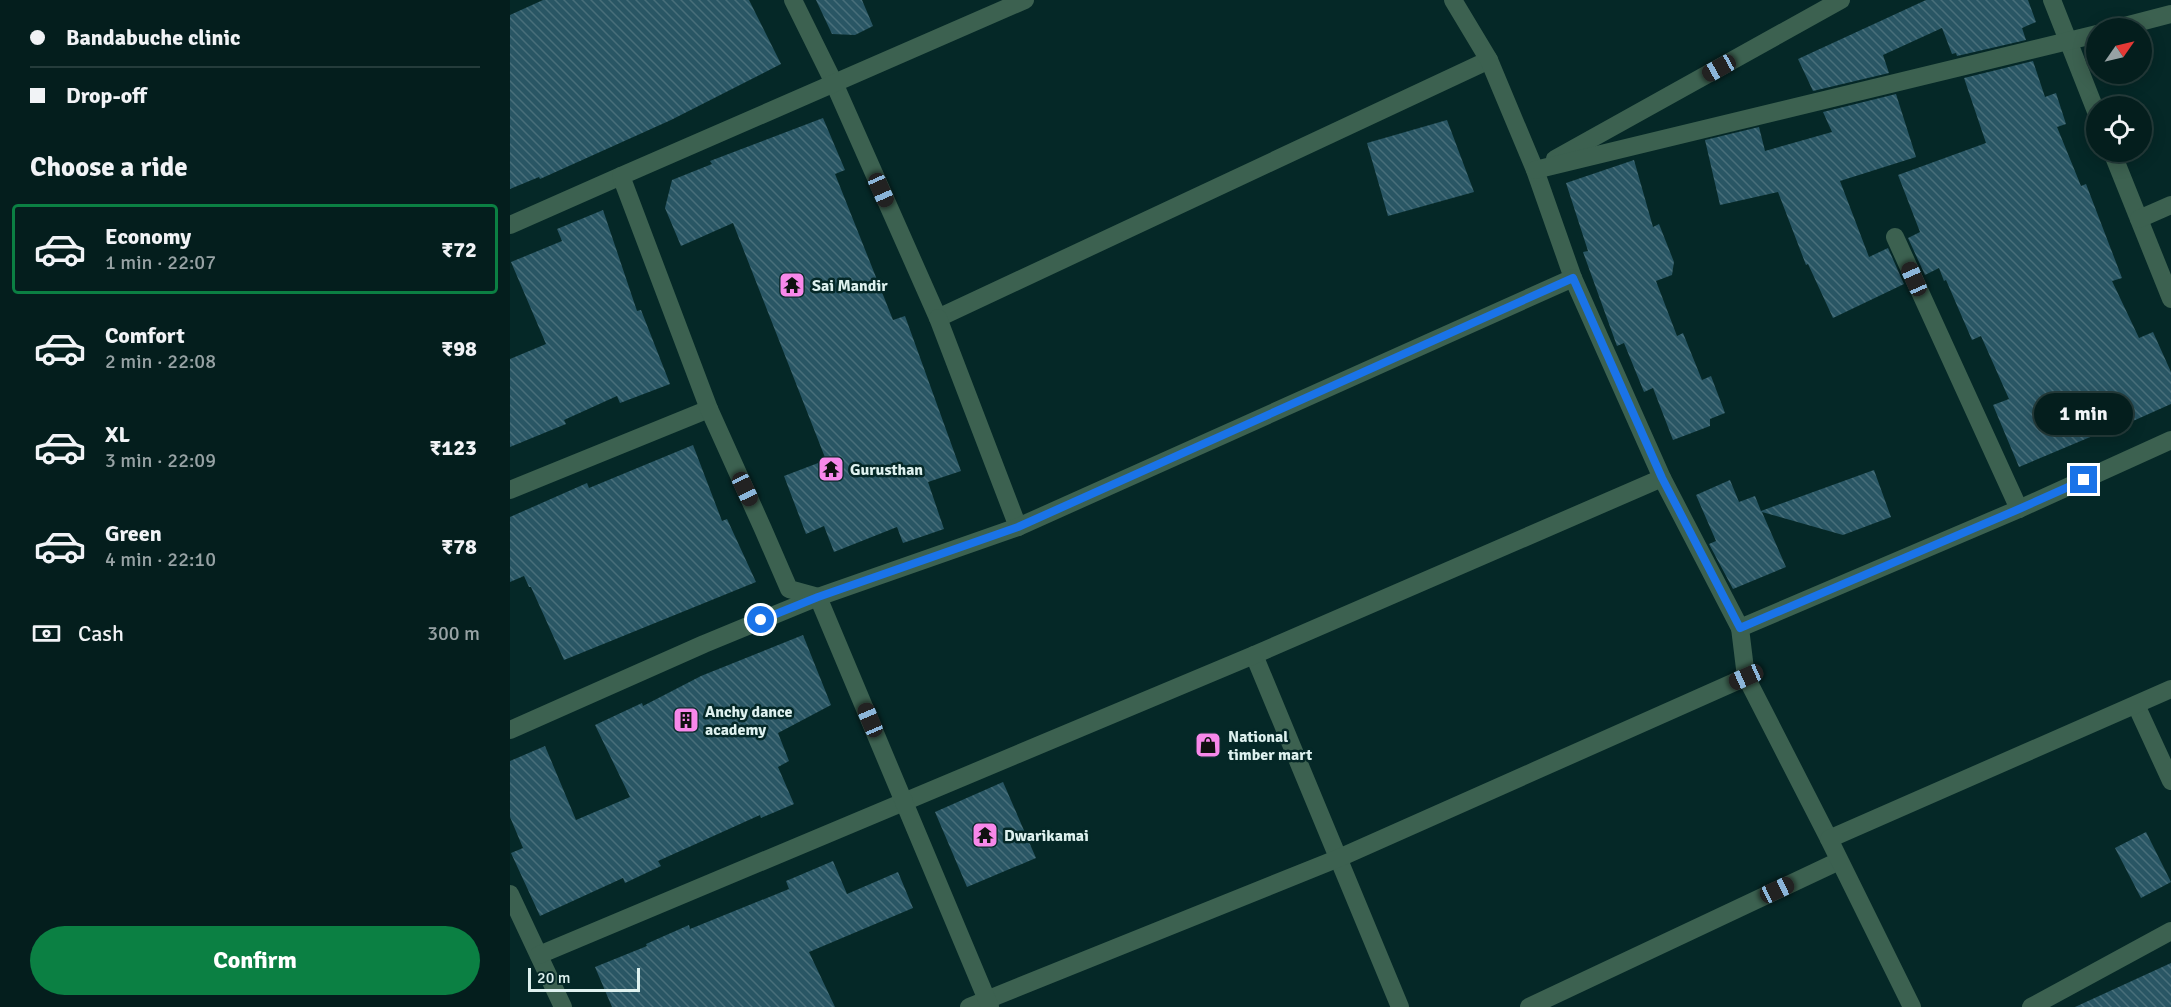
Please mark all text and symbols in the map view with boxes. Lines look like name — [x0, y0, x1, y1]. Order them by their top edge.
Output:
north arrow — [2086, 18, 2152, 84]
map controls — [2086, 18, 2152, 162]
text: Bandabuche clinic — [66, 24, 241, 51]
car — [1699, 51, 1739, 85]
text: Drop-off — [66, 82, 147, 109]
button: locate — [2086, 96, 2152, 162]
text: Choose a ride — [30, 151, 188, 184]
car — [865, 170, 897, 210]
icon: car — [33, 222, 87, 276]
text: Economy — [105, 223, 191, 250]
text: ₹72 — [441, 236, 477, 263]
text: 1 min · 22:07 — [105, 250, 216, 275]
car — [1898, 259, 1930, 299]
temple icon: Sai Mandir — [777, 270, 807, 300]
place label: Sai Mandir — [812, 276, 888, 296]
icon: car — [33, 321, 87, 375]
text: Comfort — [105, 322, 185, 349]
text: ₹98 — [441, 335, 477, 362]
text: 2 min · 22:08 — [105, 349, 216, 374]
callout: 1 min — [2034, 393, 2134, 435]
text: 1 min — [2059, 401, 2108, 426]
icon: car — [33, 420, 87, 474]
text: XL — [105, 421, 130, 448]
text: ₹123 — [429, 434, 477, 461]
text: 3 min · 22:09 — [105, 448, 216, 473]
temple icon: Gurusthan — [816, 454, 846, 484]
place label: Gurusthan — [850, 460, 923, 480]
route end — [2070, 466, 2097, 493]
car — [729, 469, 761, 509]
icon: car — [33, 519, 87, 573]
text: Green — [105, 520, 162, 547]
text: ₹78 — [441, 533, 477, 560]
text: 4 min · 22:10 — [105, 547, 216, 572]
route start — [747, 606, 774, 633]
icon: cash — [30, 617, 63, 650]
text: Cash — [78, 620, 124, 647]
text: 300 m — [427, 621, 480, 646]
car — [1726, 661, 1766, 693]
car — [855, 700, 885, 740]
place label: Anchy dance academy — [705, 702, 793, 740]
building icon: Anchy dance academy — [671, 705, 701, 735]
place label: National timber mart — [1227, 727, 1312, 765]
shop icon: National timber mart — [1193, 730, 1223, 760]
temple icon: Dwarikamai — [970, 820, 1000, 850]
place label: Dwarikamai — [1004, 826, 1089, 846]
car — [1757, 874, 1797, 906]
button: Confirm — [30, 926, 480, 995]
scale bar — [528, 965, 640, 992]
text: 20 m — [537, 968, 571, 988]

